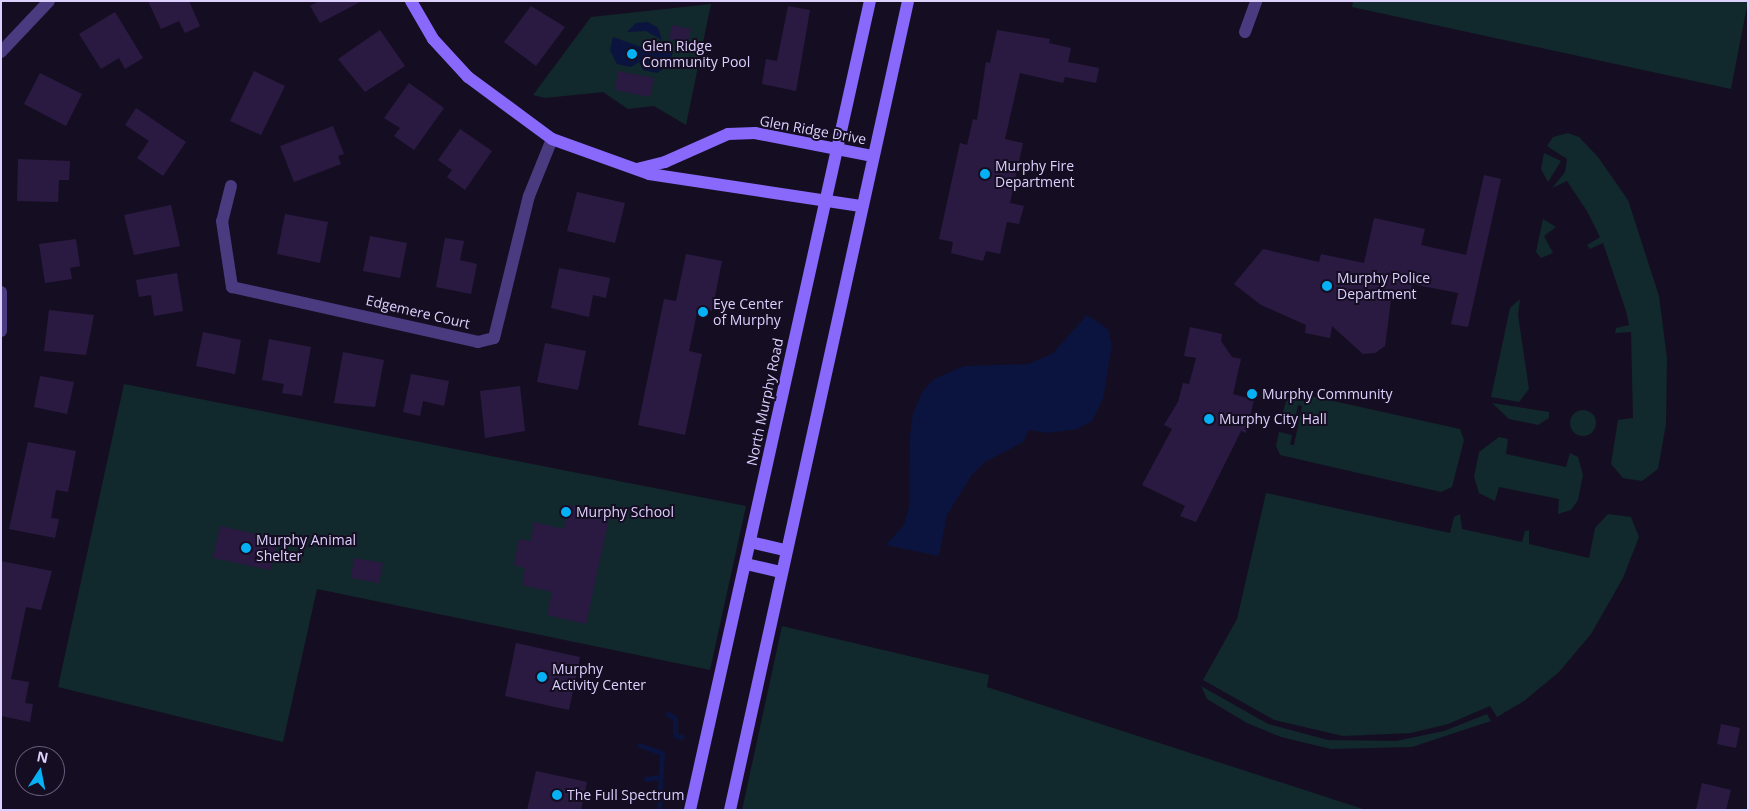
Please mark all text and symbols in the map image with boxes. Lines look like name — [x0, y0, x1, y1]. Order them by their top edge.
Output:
place label: Glen Ridge Community Pool — [642, 38, 750, 70]
marker: Glen Ridge Community Pool — [626, 48, 638, 60]
street label: Glen Ridge Drive — [758, 112, 868, 148]
place label: Murphy Fire Department — [995, 158, 1074, 190]
marker: Murphy Fire Department — [979, 168, 991, 180]
place label: Murphy Police Department — [1337, 270, 1430, 302]
marker: Murphy Police Department — [1321, 280, 1333, 292]
street label: Edgemere Court — [364, 292, 472, 332]
place label: Eye Center of Murphy — [713, 296, 783, 328]
marker: Eye Center of Murphy — [697, 306, 709, 318]
street label: North Murphy Road — [743, 337, 787, 467]
place label: Murphy Community — [1262, 386, 1393, 402]
marker: Murphy Community — [1246, 388, 1258, 400]
place label: Murphy City Hall — [1219, 411, 1327, 427]
marker: Murphy City Hall — [1203, 413, 1215, 425]
place label: Murphy School — [576, 504, 674, 520]
marker: Murphy School — [560, 506, 572, 518]
place label: Murphy Animal Shelter — [256, 532, 356, 564]
marker: Murphy Animal Shelter — [240, 542, 252, 554]
place label: Murphy Activity Center — [552, 661, 646, 694]
marker: Murphy Activity Center — [536, 671, 548, 683]
north arrow — [15, 746, 65, 796]
text: N — [35, 746, 50, 767]
place label: The Full Spectrum — [567, 787, 684, 803]
marker: The Full Spectrum — [551, 789, 563, 801]

